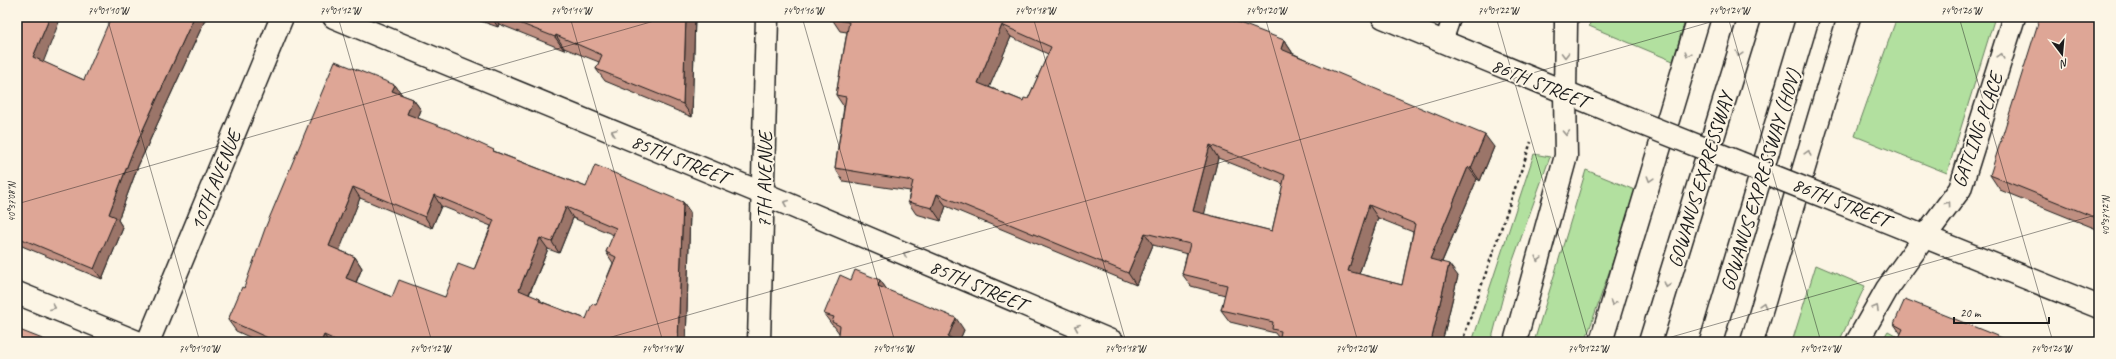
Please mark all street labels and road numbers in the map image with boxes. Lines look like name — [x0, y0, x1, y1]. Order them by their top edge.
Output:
street label: 86TH STREET — [1488, 53, 1596, 116]
street label: GOWANUS EXPRESSWAY (HOV) — [1715, 65, 1807, 294]
street label: GATLING PLACE — [1946, 67, 2010, 191]
street label: GOWANUS EXPRESSWAY — [1662, 87, 1740, 271]
street label: 10TH AVENUE — [184, 124, 248, 234]
street label: 85TH STREET — [628, 129, 736, 192]
street label: 7TH AVENUE — [751, 129, 778, 228]
street label: 86TH STREET — [1789, 172, 1897, 235]
street label: 85TH STREET — [926, 254, 1034, 319]

